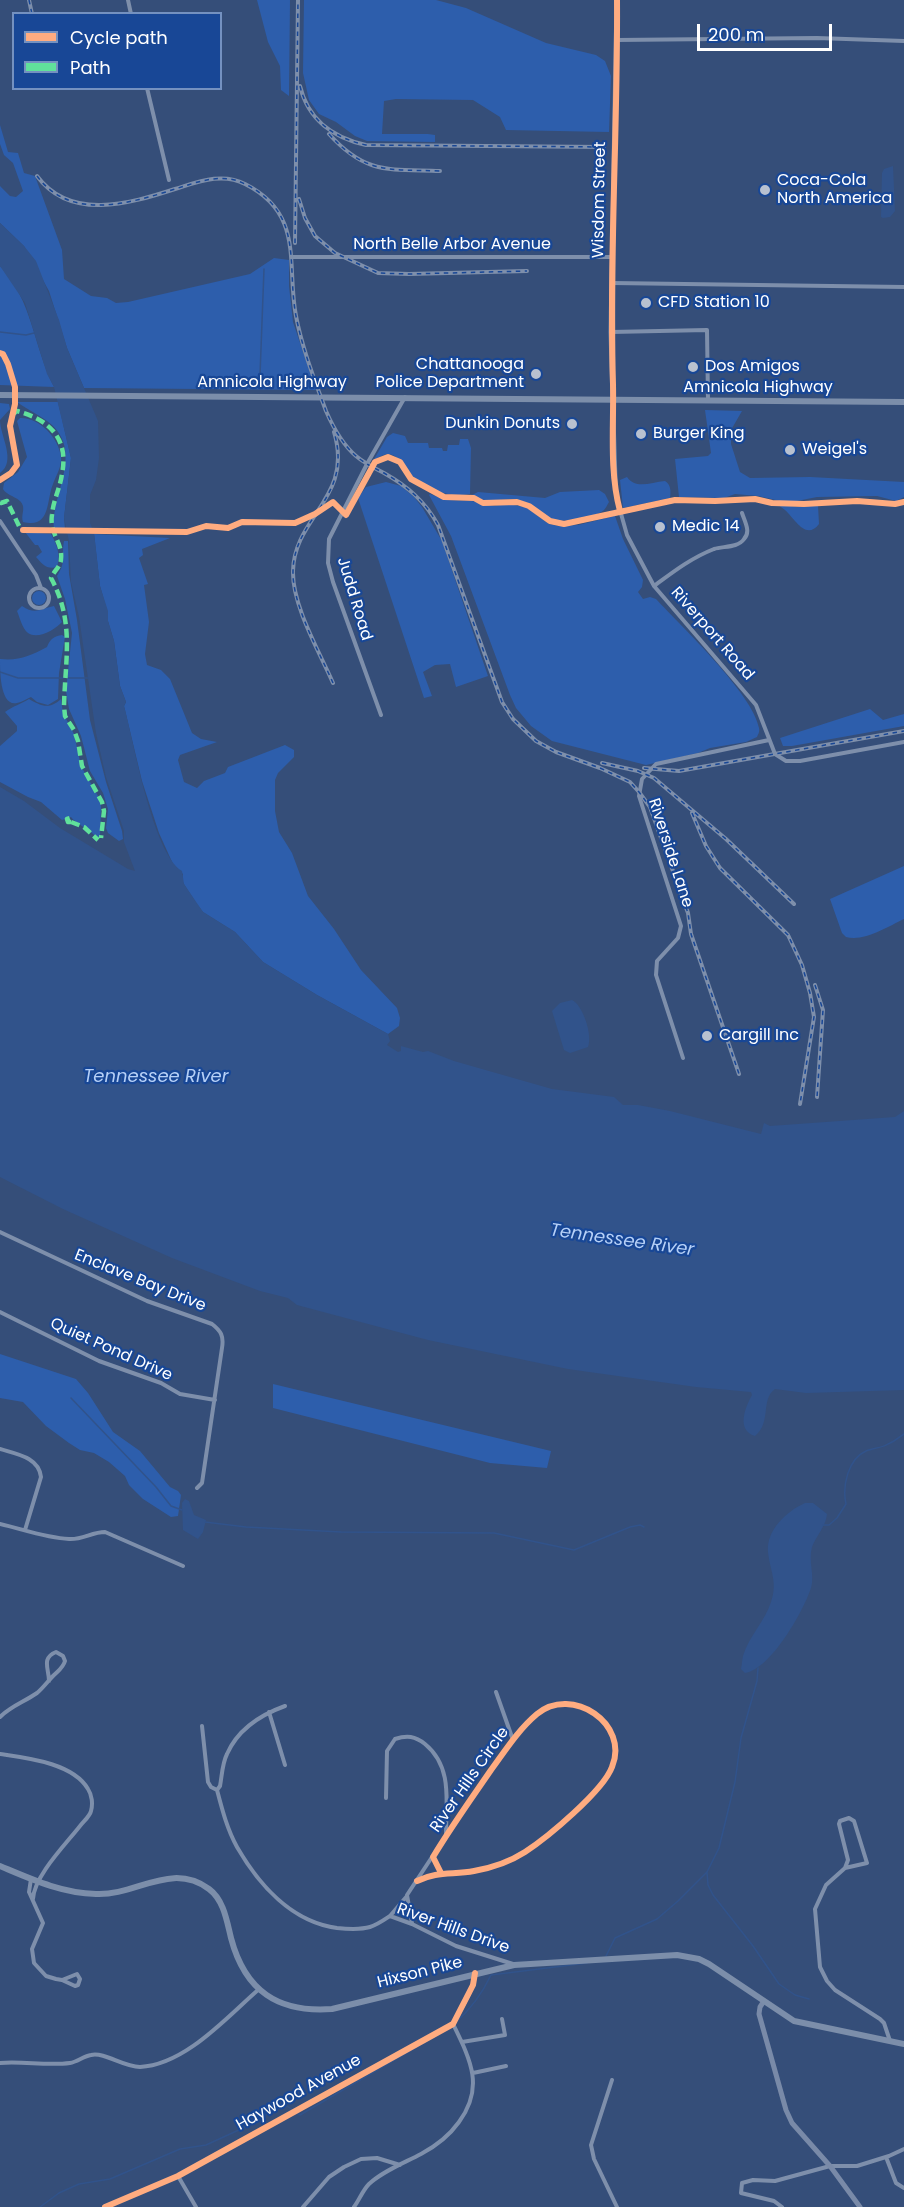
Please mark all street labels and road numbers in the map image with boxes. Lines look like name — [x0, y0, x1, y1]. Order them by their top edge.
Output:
street label: Wisdom Street — [589, 142, 611, 258]
street label: North Belle Arbor Avenue — [353, 235, 551, 255]
street label: Amnicola Highway — [197, 373, 347, 393]
street label: Amnicola Highway — [683, 378, 833, 398]
street label: Judd Road — [332, 555, 376, 643]
street label: Riverport Road — [666, 583, 758, 685]
street label: Riverside Lane — [643, 796, 697, 910]
street label: Enclave Bay Drive — [71, 1246, 209, 1316]
street label: Quiet Pond Drive — [47, 1314, 175, 1386]
street label: River Hills Circle — [427, 1724, 513, 1836]
street label: River Hills Drive — [394, 1900, 512, 1958]
street label: Hixson Pike — [375, 1953, 465, 1993]
street label: Haywood Avenue — [233, 2051, 365, 2135]

